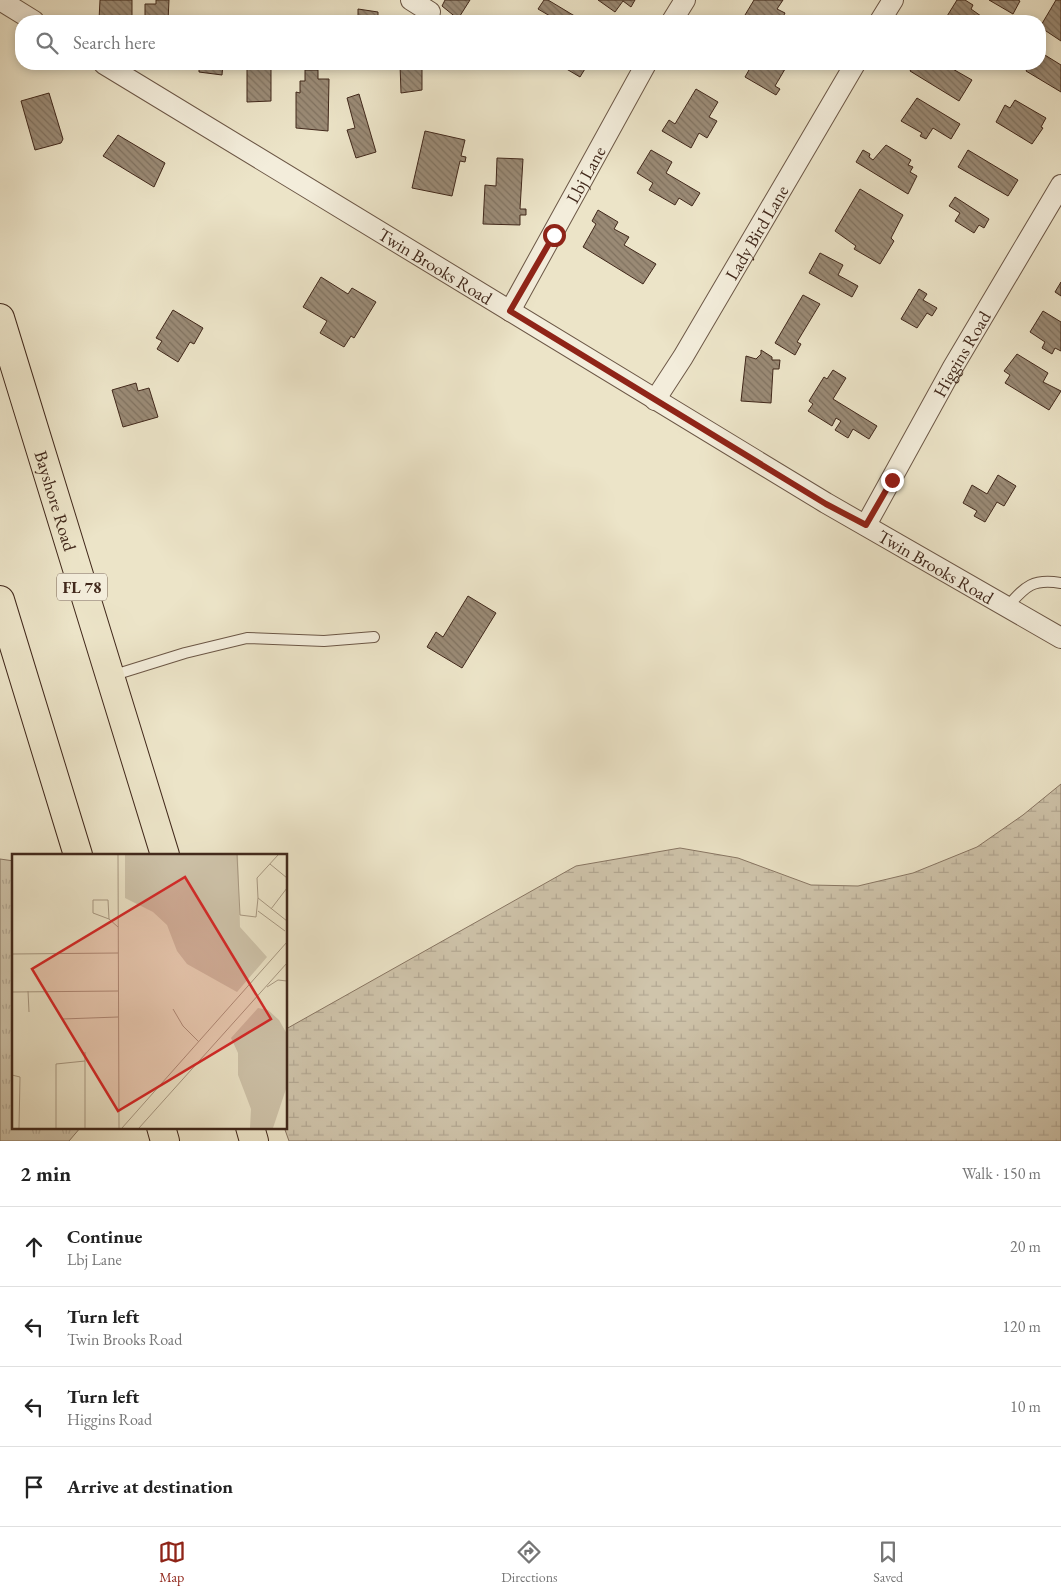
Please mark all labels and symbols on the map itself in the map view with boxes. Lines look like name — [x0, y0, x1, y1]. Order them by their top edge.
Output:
street label: Lbj Lane — [560, 142, 610, 207]
street label: Lady Bird Lane — [719, 181, 793, 284]
street label: Twin Brooks Road — [374, 222, 498, 310]
route start — [543, 224, 566, 247]
street label: Higgins Road — [927, 306, 996, 401]
street label: Bayshore Road — [30, 448, 83, 554]
route end — [881, 469, 904, 492]
street label: Twin Brooks Road — [874, 524, 999, 609]
road number: FL 78 — [57, 574, 107, 600]
inset map — [12, 854, 288, 1128]

